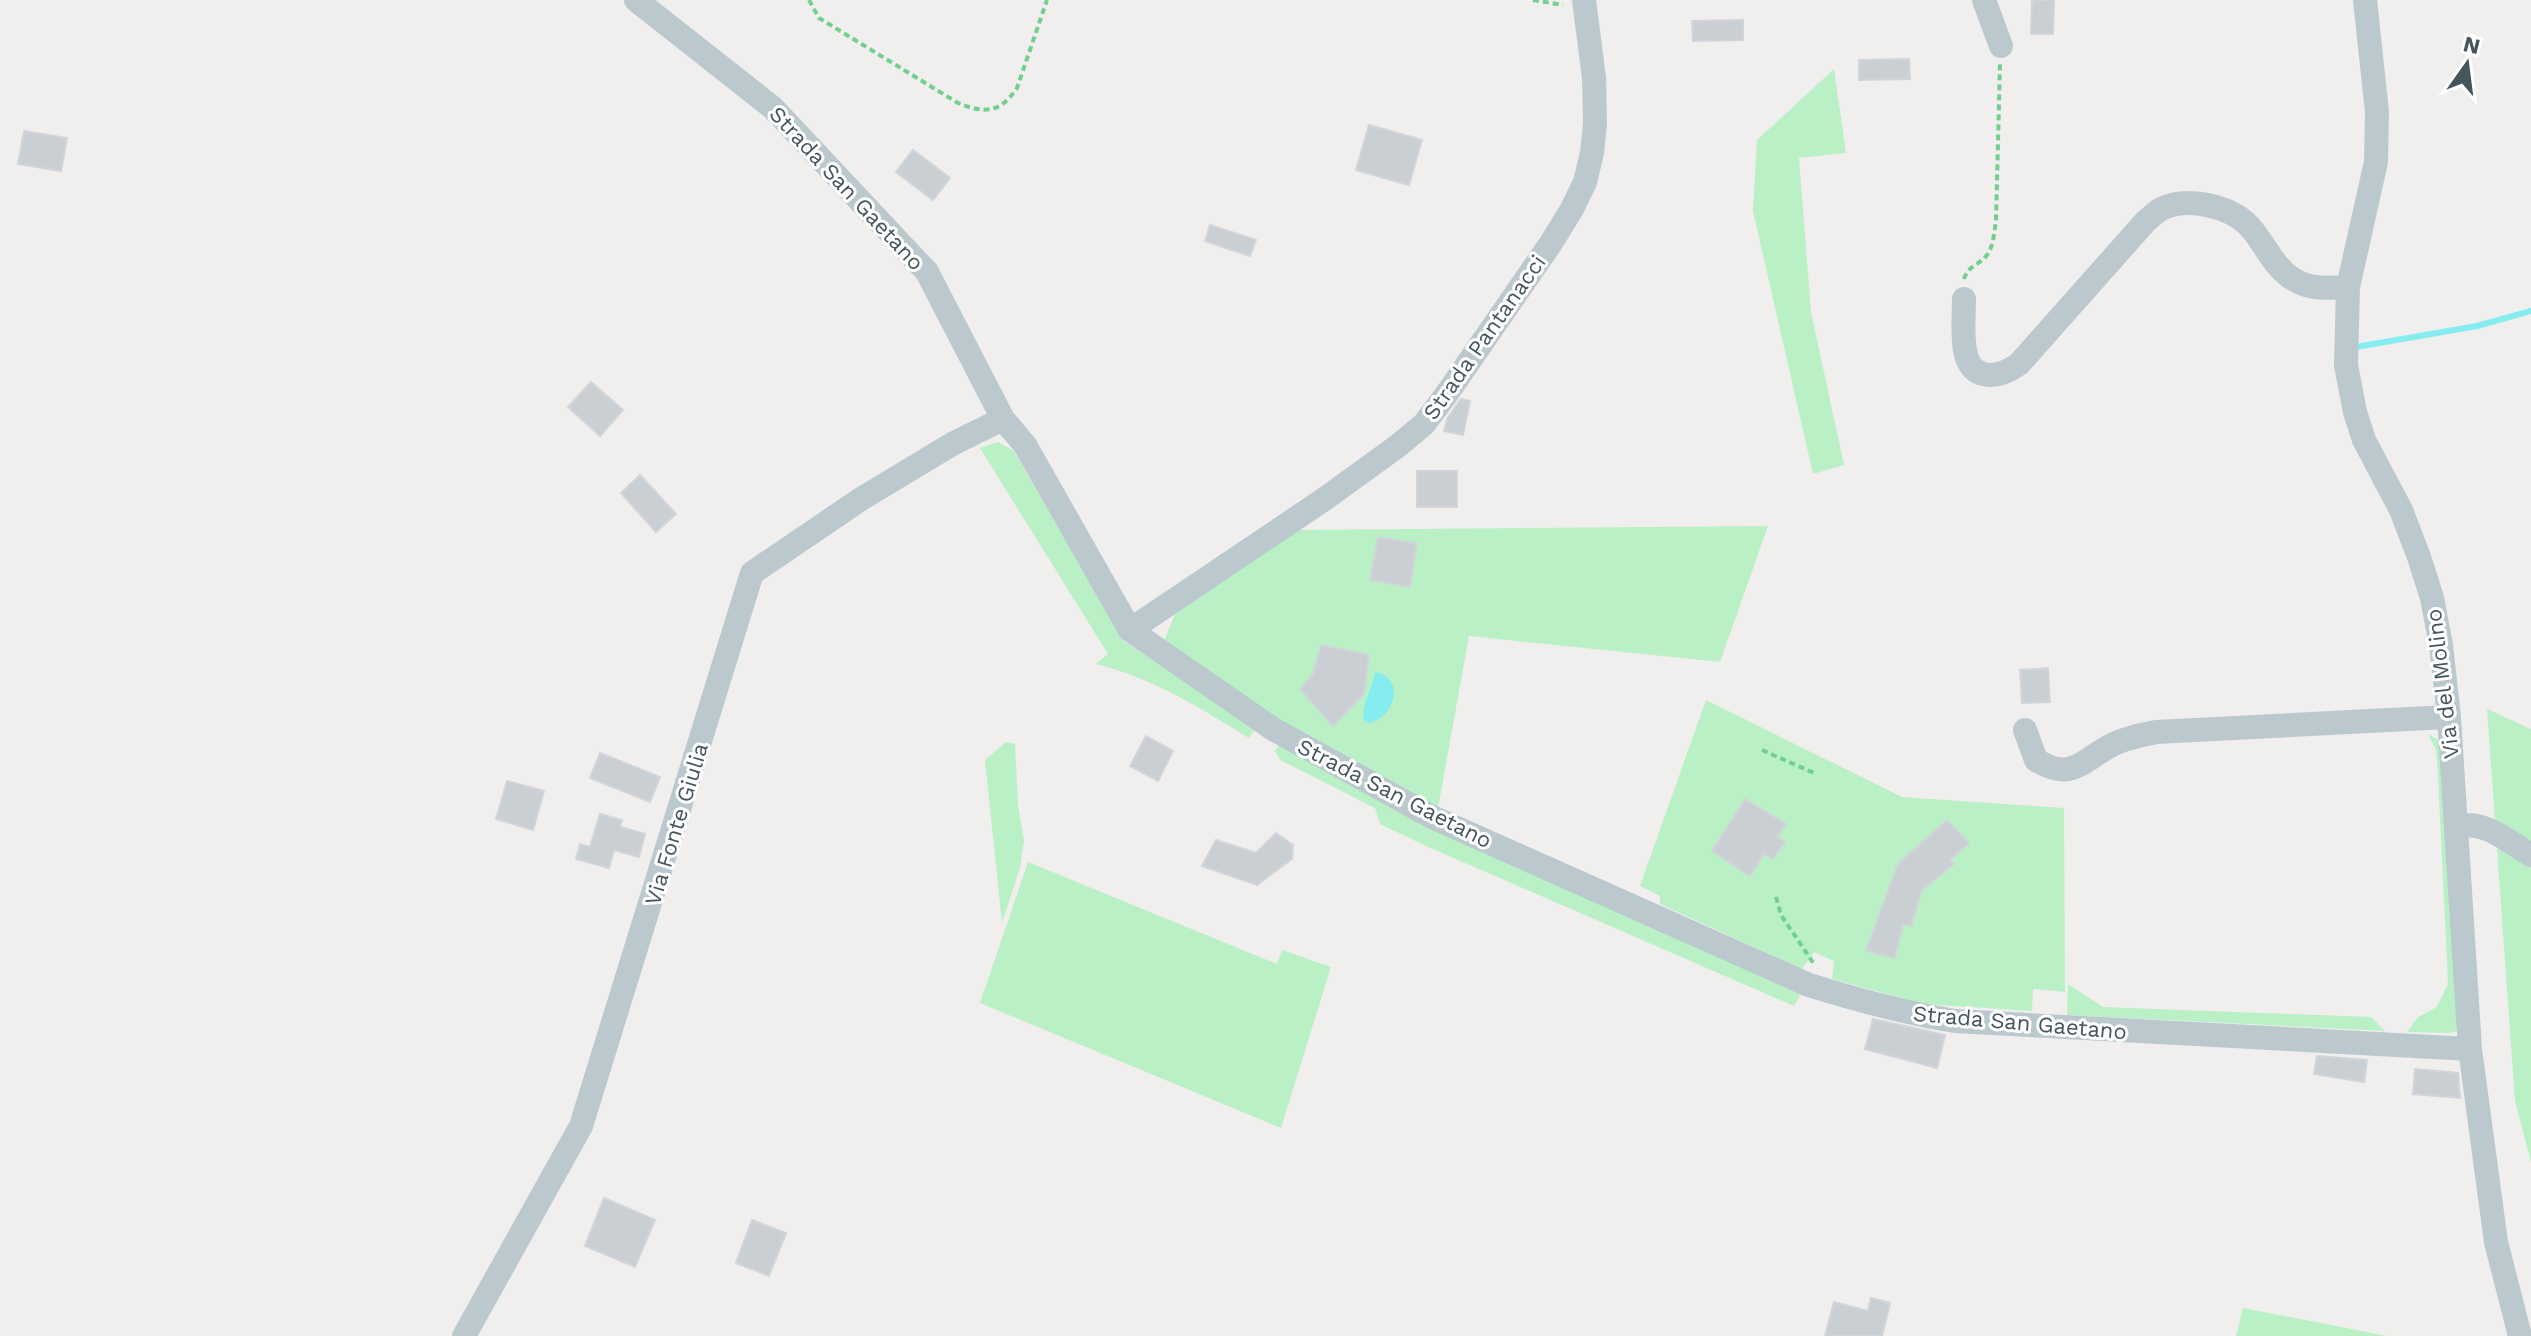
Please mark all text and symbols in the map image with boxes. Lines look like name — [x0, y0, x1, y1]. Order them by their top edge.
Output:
north arrow — [2427, 24, 2507, 104]
text: N — [2461, 31, 2483, 59]
street label: Strada San Gaetano — [764, 101, 929, 275]
street label: Strada Pantanacci — [1418, 250, 1551, 424]
street label: Via del Molino — [2421, 608, 2464, 760]
street label: Strada San Gaetano — [1294, 734, 1496, 853]
street label: Via Fonte Giulia — [640, 740, 713, 908]
street label: Strada San Gaetano — [1912, 1001, 2128, 1044]

